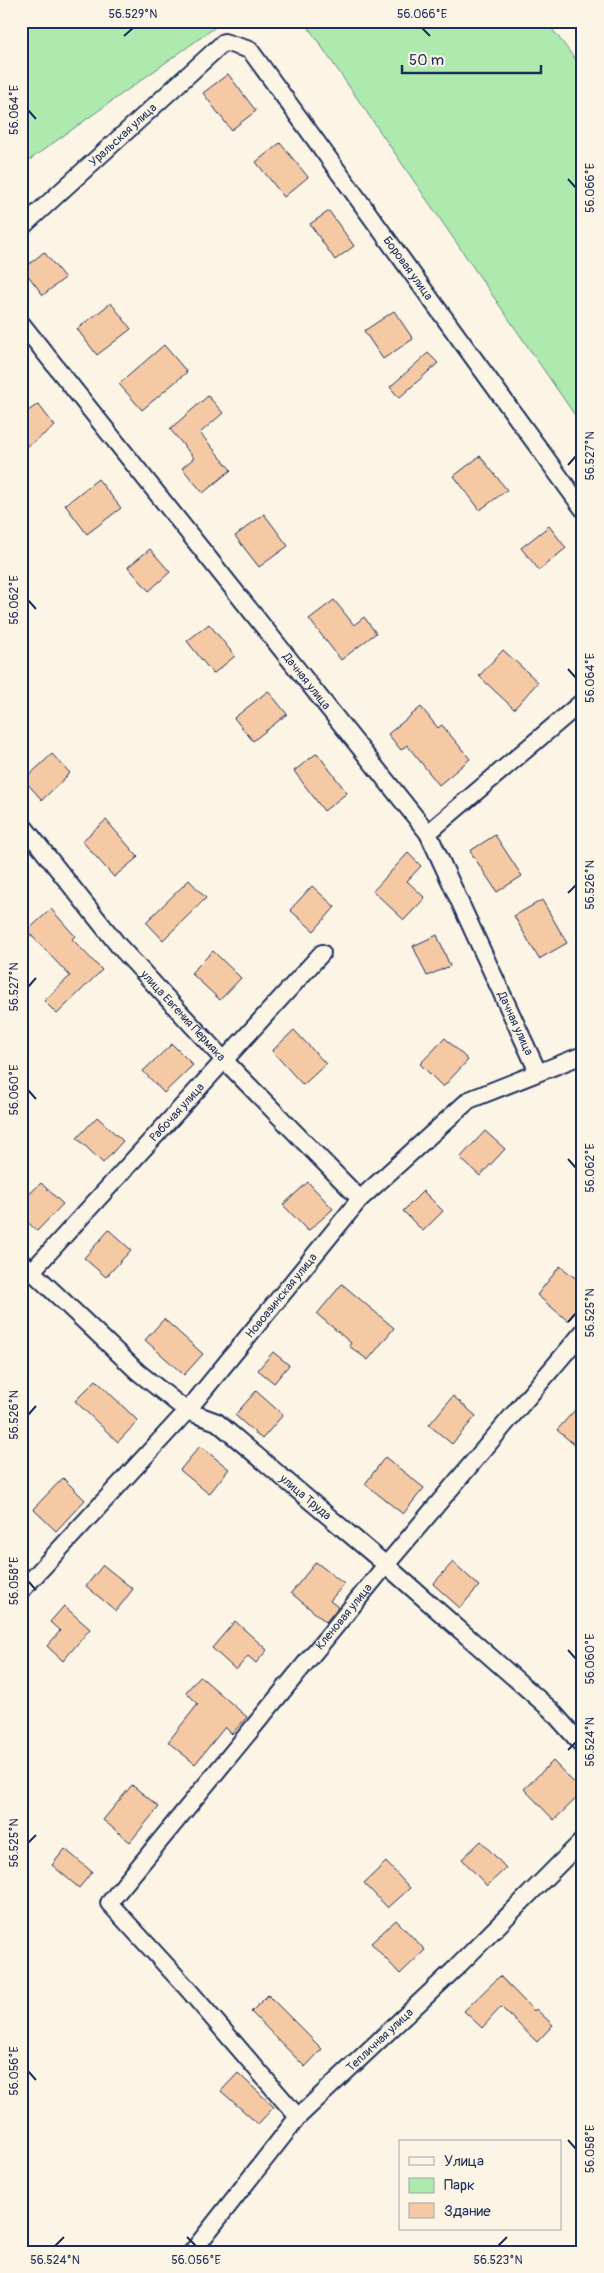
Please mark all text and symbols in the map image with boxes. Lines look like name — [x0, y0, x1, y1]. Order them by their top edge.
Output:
text: 56.529°N — [109, 7, 157, 22]
text: 56.066°E — [397, 7, 447, 22]
scale bar — [402, 42, 540, 74]
text: 50 m — [409, 51, 444, 70]
text: 56.064°E — [7, 85, 22, 135]
street label: Уральская улица — [86, 100, 160, 170]
text: 56.066°E — [583, 163, 598, 213]
street label: Боровая улица — [380, 233, 436, 304]
text: 56.527°N — [583, 431, 598, 481]
text: 56.062°E — [7, 575, 22, 625]
street label: Дачная улица — [278, 649, 334, 713]
text: 56.064°E — [583, 653, 598, 703]
text: 56.526°N — [583, 860, 598, 910]
text: 56.527°N — [7, 962, 22, 1012]
street label: улица Евгения Пермяка — [136, 967, 229, 1065]
street label: Дачная улица — [494, 988, 536, 1058]
text: 56.060°E — [7, 1065, 22, 1116]
street label: Рабочая улица — [147, 1080, 208, 1145]
text: 56.062°E — [583, 1143, 598, 1193]
street label: Новоазинская улица — [243, 1250, 321, 1341]
text: 56.525°N — [583, 1288, 598, 1338]
text: 56.526°N — [7, 1390, 22, 1440]
street label: улица Труда — [276, 1471, 334, 1524]
text: 56.058°E — [7, 1557, 22, 1605]
street label: Кленовая улица — [313, 1580, 376, 1653]
text: 56.060°E — [583, 1634, 598, 1685]
text: 56.524°N — [583, 1717, 598, 1767]
text: 56.525°N — [7, 1818, 22, 1868]
street label: Тепличная улица — [344, 2005, 417, 2075]
text: 56.056°E — [7, 2046, 22, 2096]
text: 56.058°E — [583, 2125, 598, 2173]
legend — [399, 2140, 562, 2230]
text: Улица — [444, 2152, 484, 2171]
text: Парк — [444, 2176, 475, 2195]
text: Здание — [444, 2202, 491, 2221]
text: 56.524°N — [30, 2253, 80, 2268]
text: 56.056°E — [171, 2253, 221, 2268]
text: 56.523°N — [473, 2253, 523, 2268]

